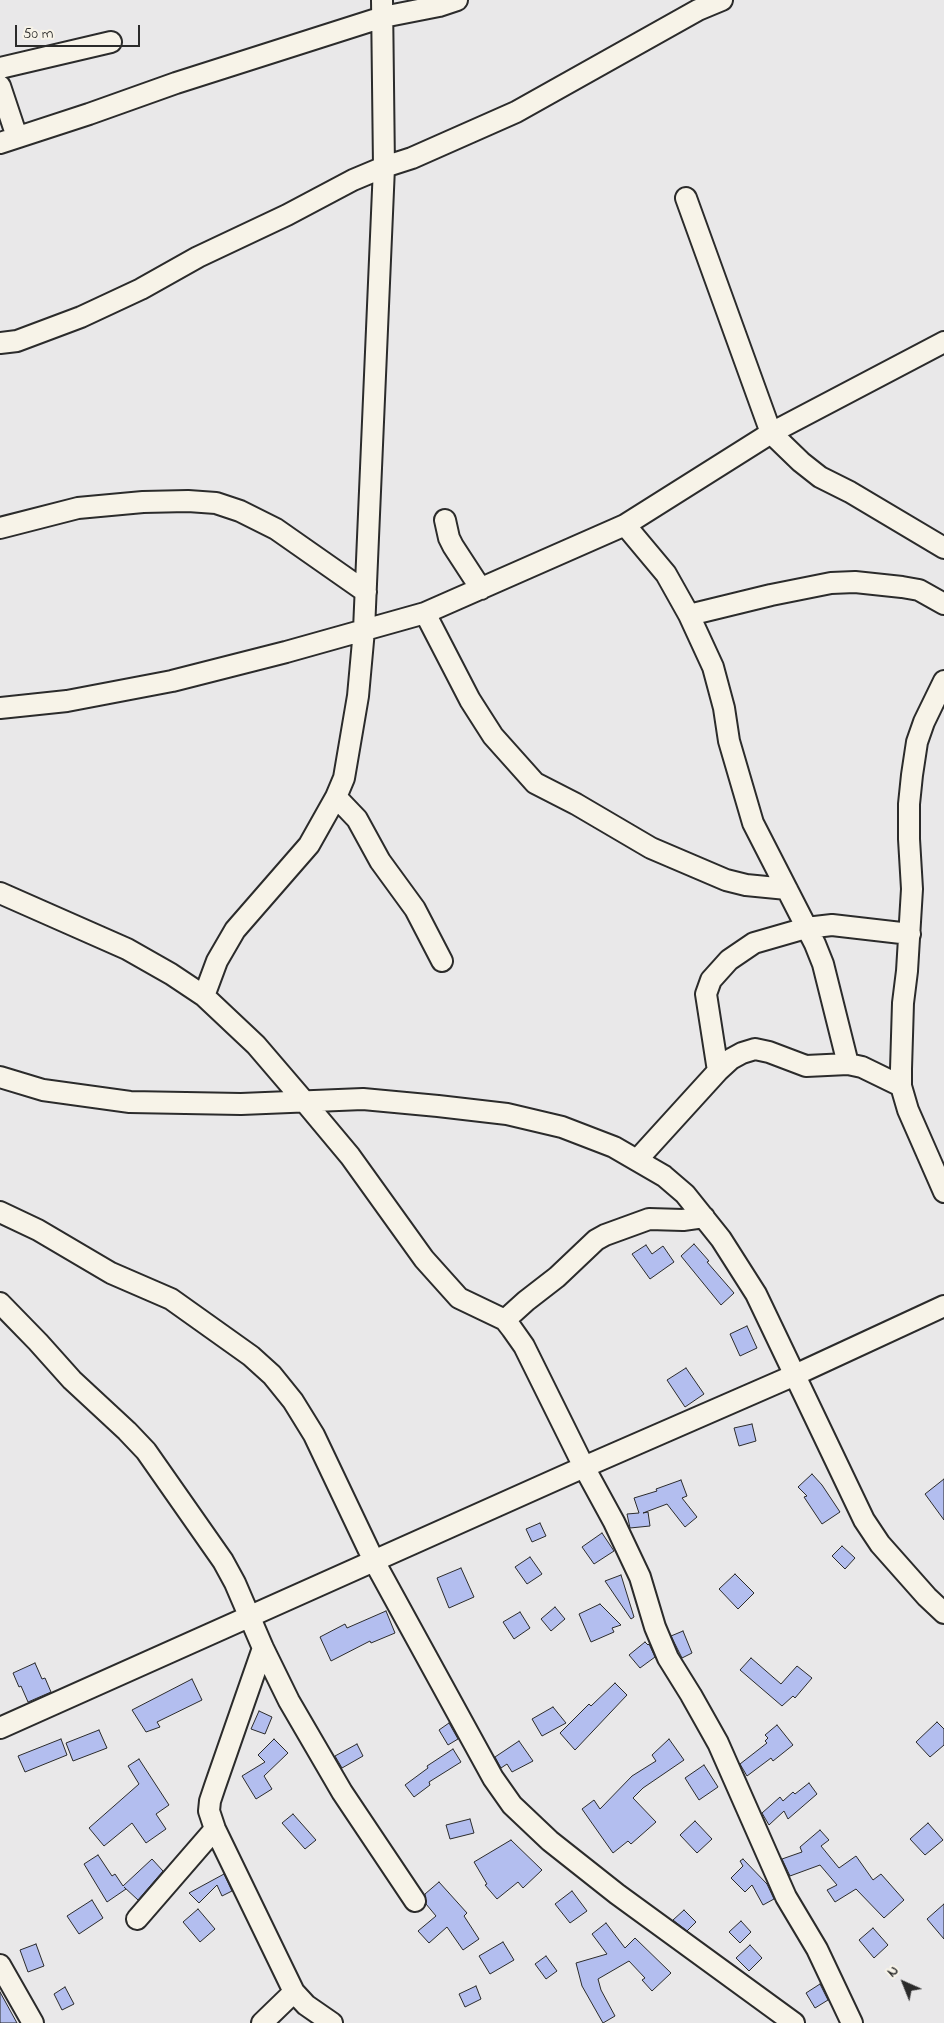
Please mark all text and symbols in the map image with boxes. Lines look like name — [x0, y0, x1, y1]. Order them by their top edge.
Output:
scale bar — [18, 15, 142, 47]
text: 50 m — [23, 23, 53, 45]
north arrow — [879, 1958, 929, 2008]
text: N — [883, 1961, 904, 1983]

